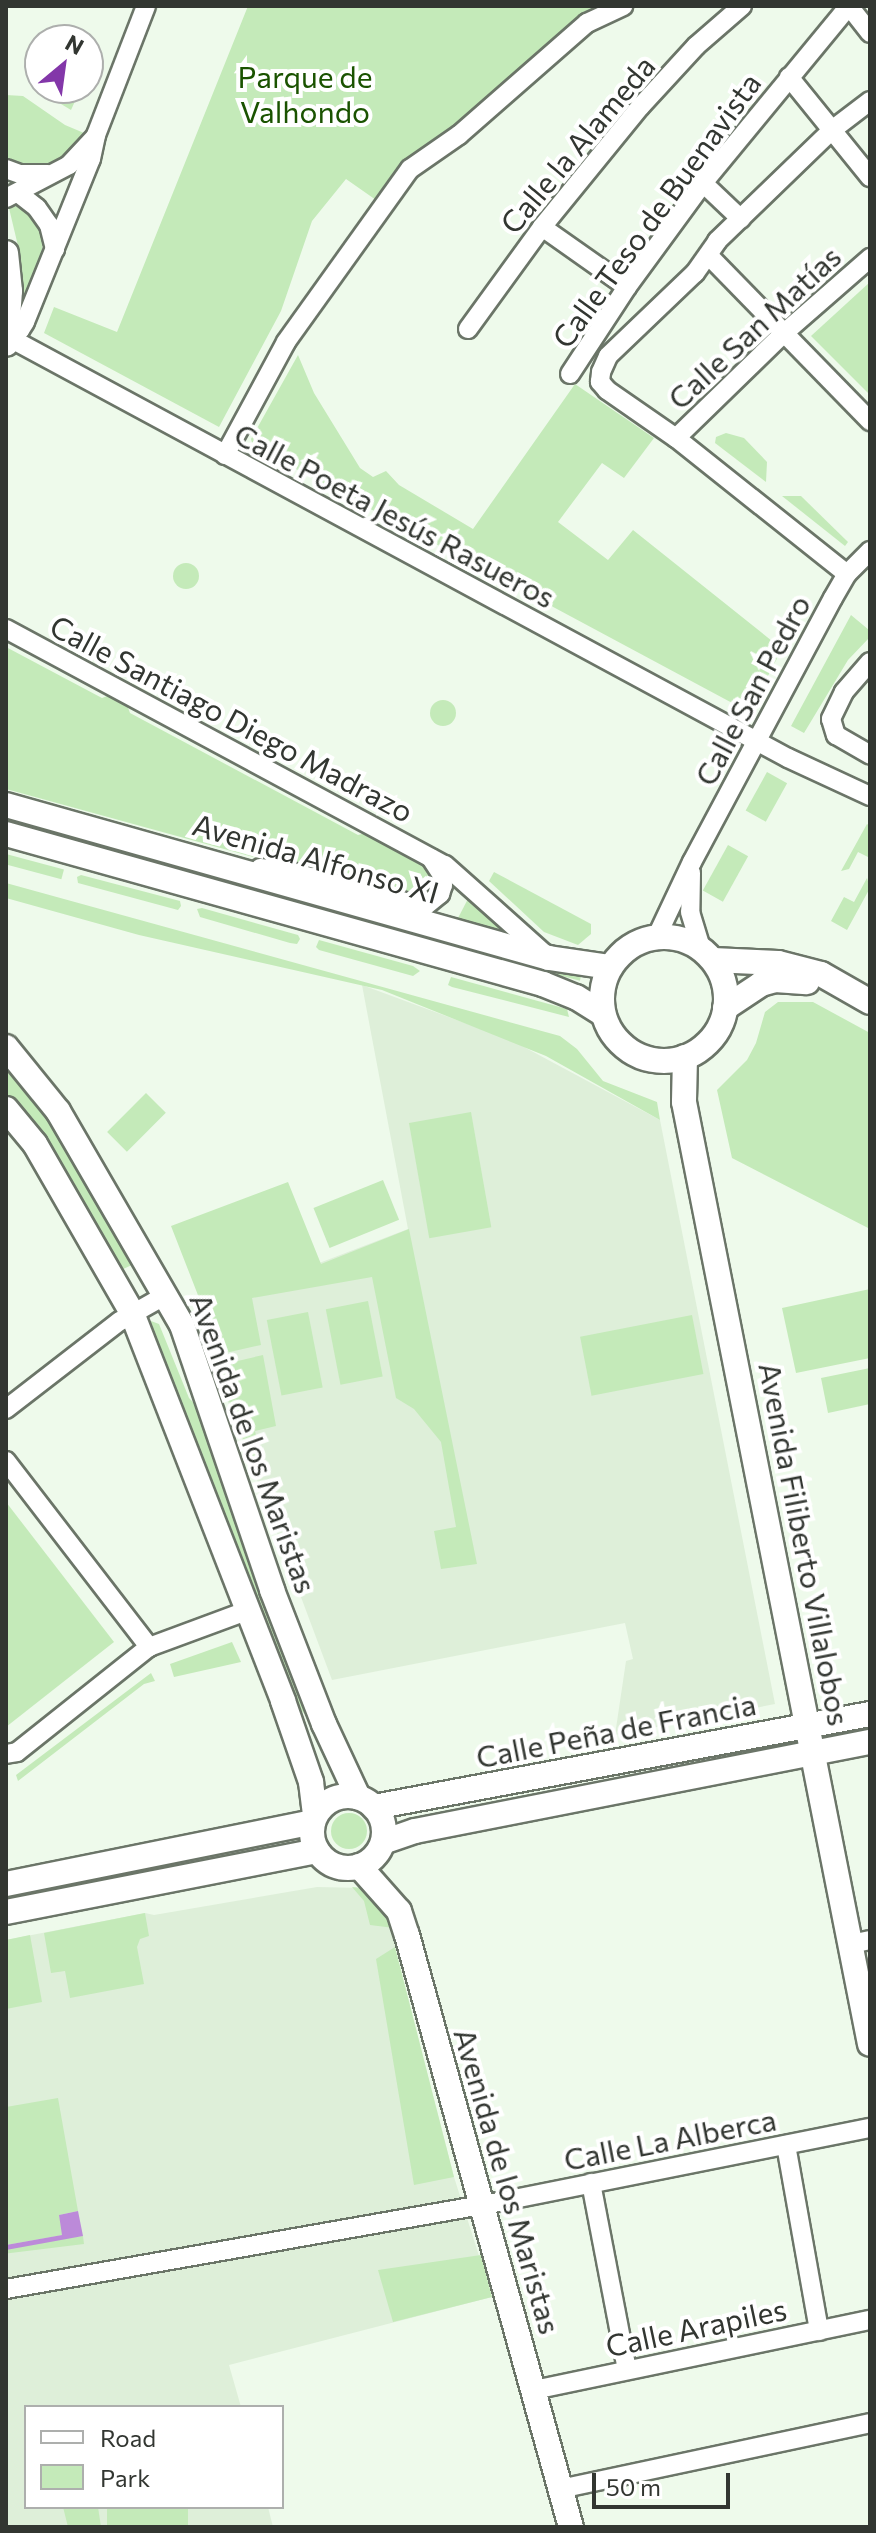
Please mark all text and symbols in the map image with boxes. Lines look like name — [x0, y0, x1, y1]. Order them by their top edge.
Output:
north arrow — [24, 24, 104, 104]
text: N — [61, 29, 89, 60]
street label: Calle la Alameda — [492, 48, 662, 240]
park label: Parque de Valhondo — [238, 58, 372, 128]
street label: Calle Teso de Buenavista — [544, 65, 768, 355]
street label: Calle San Matías — [660, 238, 848, 416]
street label: Calle Poeta Jesús Rasueros — [229, 415, 561, 615]
street label: Calle San Pedro — [687, 589, 817, 791]
street label: Calle Santiago Diego Madrazo — [44, 607, 420, 829]
street label: Avenida Alfonso XI — [189, 806, 443, 910]
street label: Avenida de los Maristas — [183, 1288, 325, 1598]
street label: Avenida Filiberto Villalobos — [752, 1359, 858, 1729]
street label: Calle Peña de Francia — [473, 1685, 759, 1775]
street label: Avenida de los Maristas — [447, 2024, 569, 2338]
street label: Calle La Alberca — [561, 2101, 779, 2177]
street label: Calle Arapiles — [602, 2290, 790, 2364]
legend — [24, 2405, 284, 2509]
text: Road — [100, 2423, 156, 2452]
scale bar — [596, 2457, 734, 2507]
text: Park — [100, 2463, 150, 2492]
text: 50 m — [606, 2472, 661, 2501]

